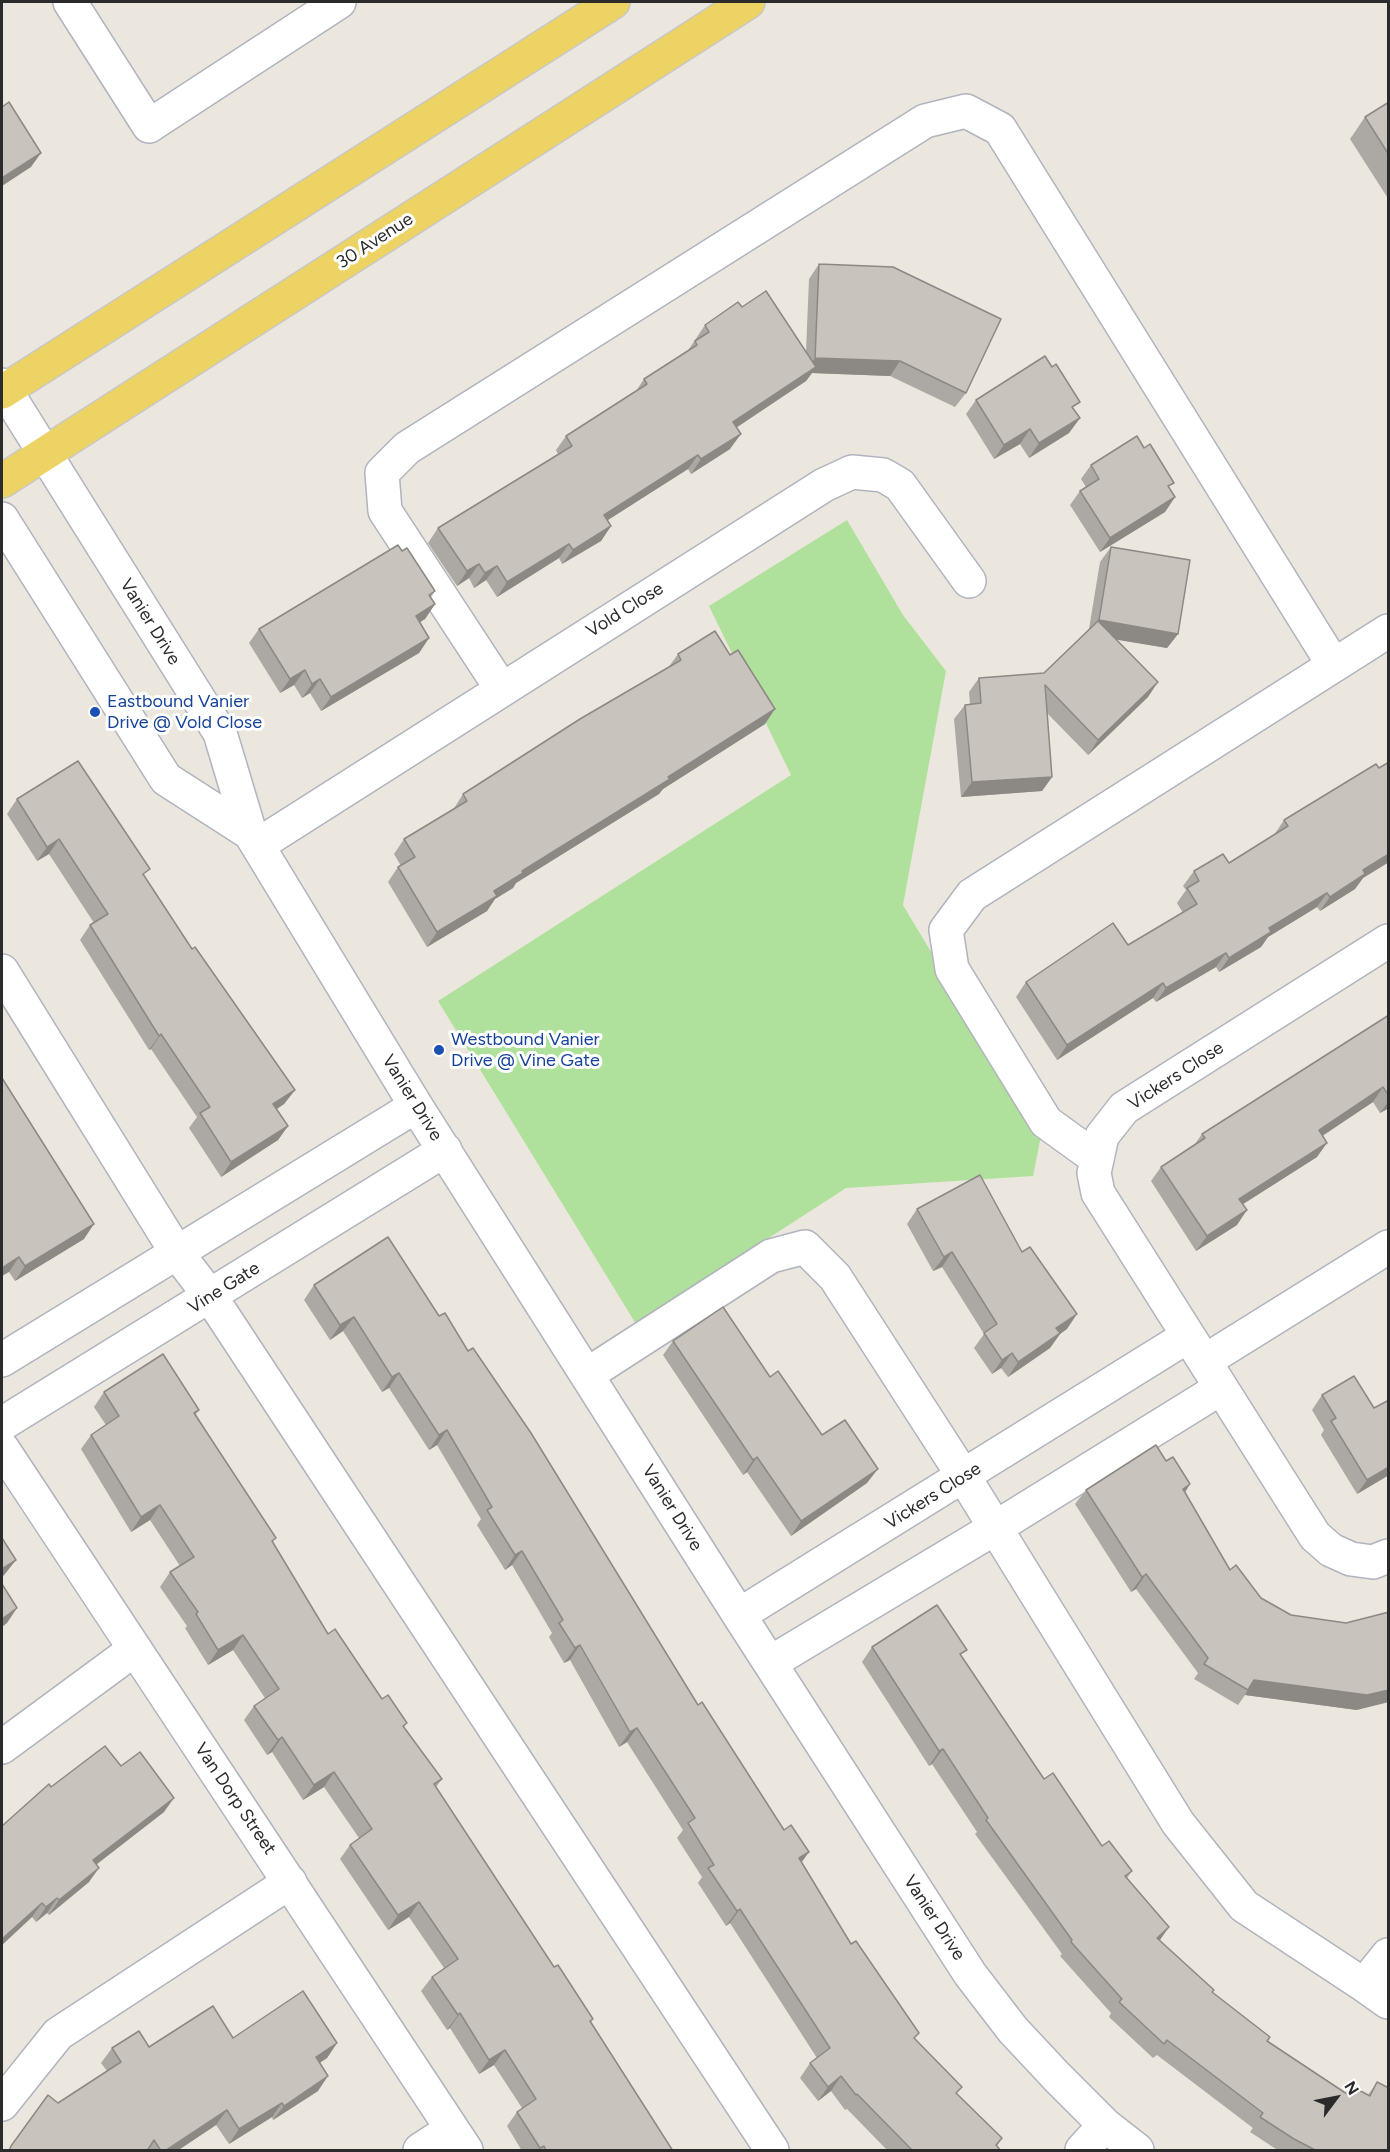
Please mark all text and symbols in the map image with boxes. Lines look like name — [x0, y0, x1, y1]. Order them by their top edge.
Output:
street label: 30 Avenue — [333, 208, 417, 274]
street label: Vanier Drive — [115, 575, 185, 669]
street label: Vold Close — [582, 578, 668, 642]
place label: Eastbound Vanier Drive @ Vold Close — [107, 691, 262, 734]
marker: Eastbound Vanier Drive @ Vold Close — [88, 705, 102, 719]
place label: Westbound Vanier Drive @ Vine Gate — [451, 1029, 600, 1072]
street label: Vickers Close — [1124, 1037, 1228, 1115]
marker: Westbound Vanier Drive @ Vine Gate — [432, 1043, 446, 1057]
street label: Vanier Drive — [377, 1051, 447, 1145]
street label: Vine Gate — [184, 1258, 264, 1318]
street label: Vickers Close — [881, 1458, 985, 1534]
street label: Vanier Drive — [637, 1461, 707, 1555]
street label: Van Dorp Street — [190, 1739, 280, 1859]
street label: Vanier Drive — [898, 1871, 970, 1965]
north arrow — [1306, 2068, 1366, 2128]
text: N — [1340, 2078, 1363, 2098]

